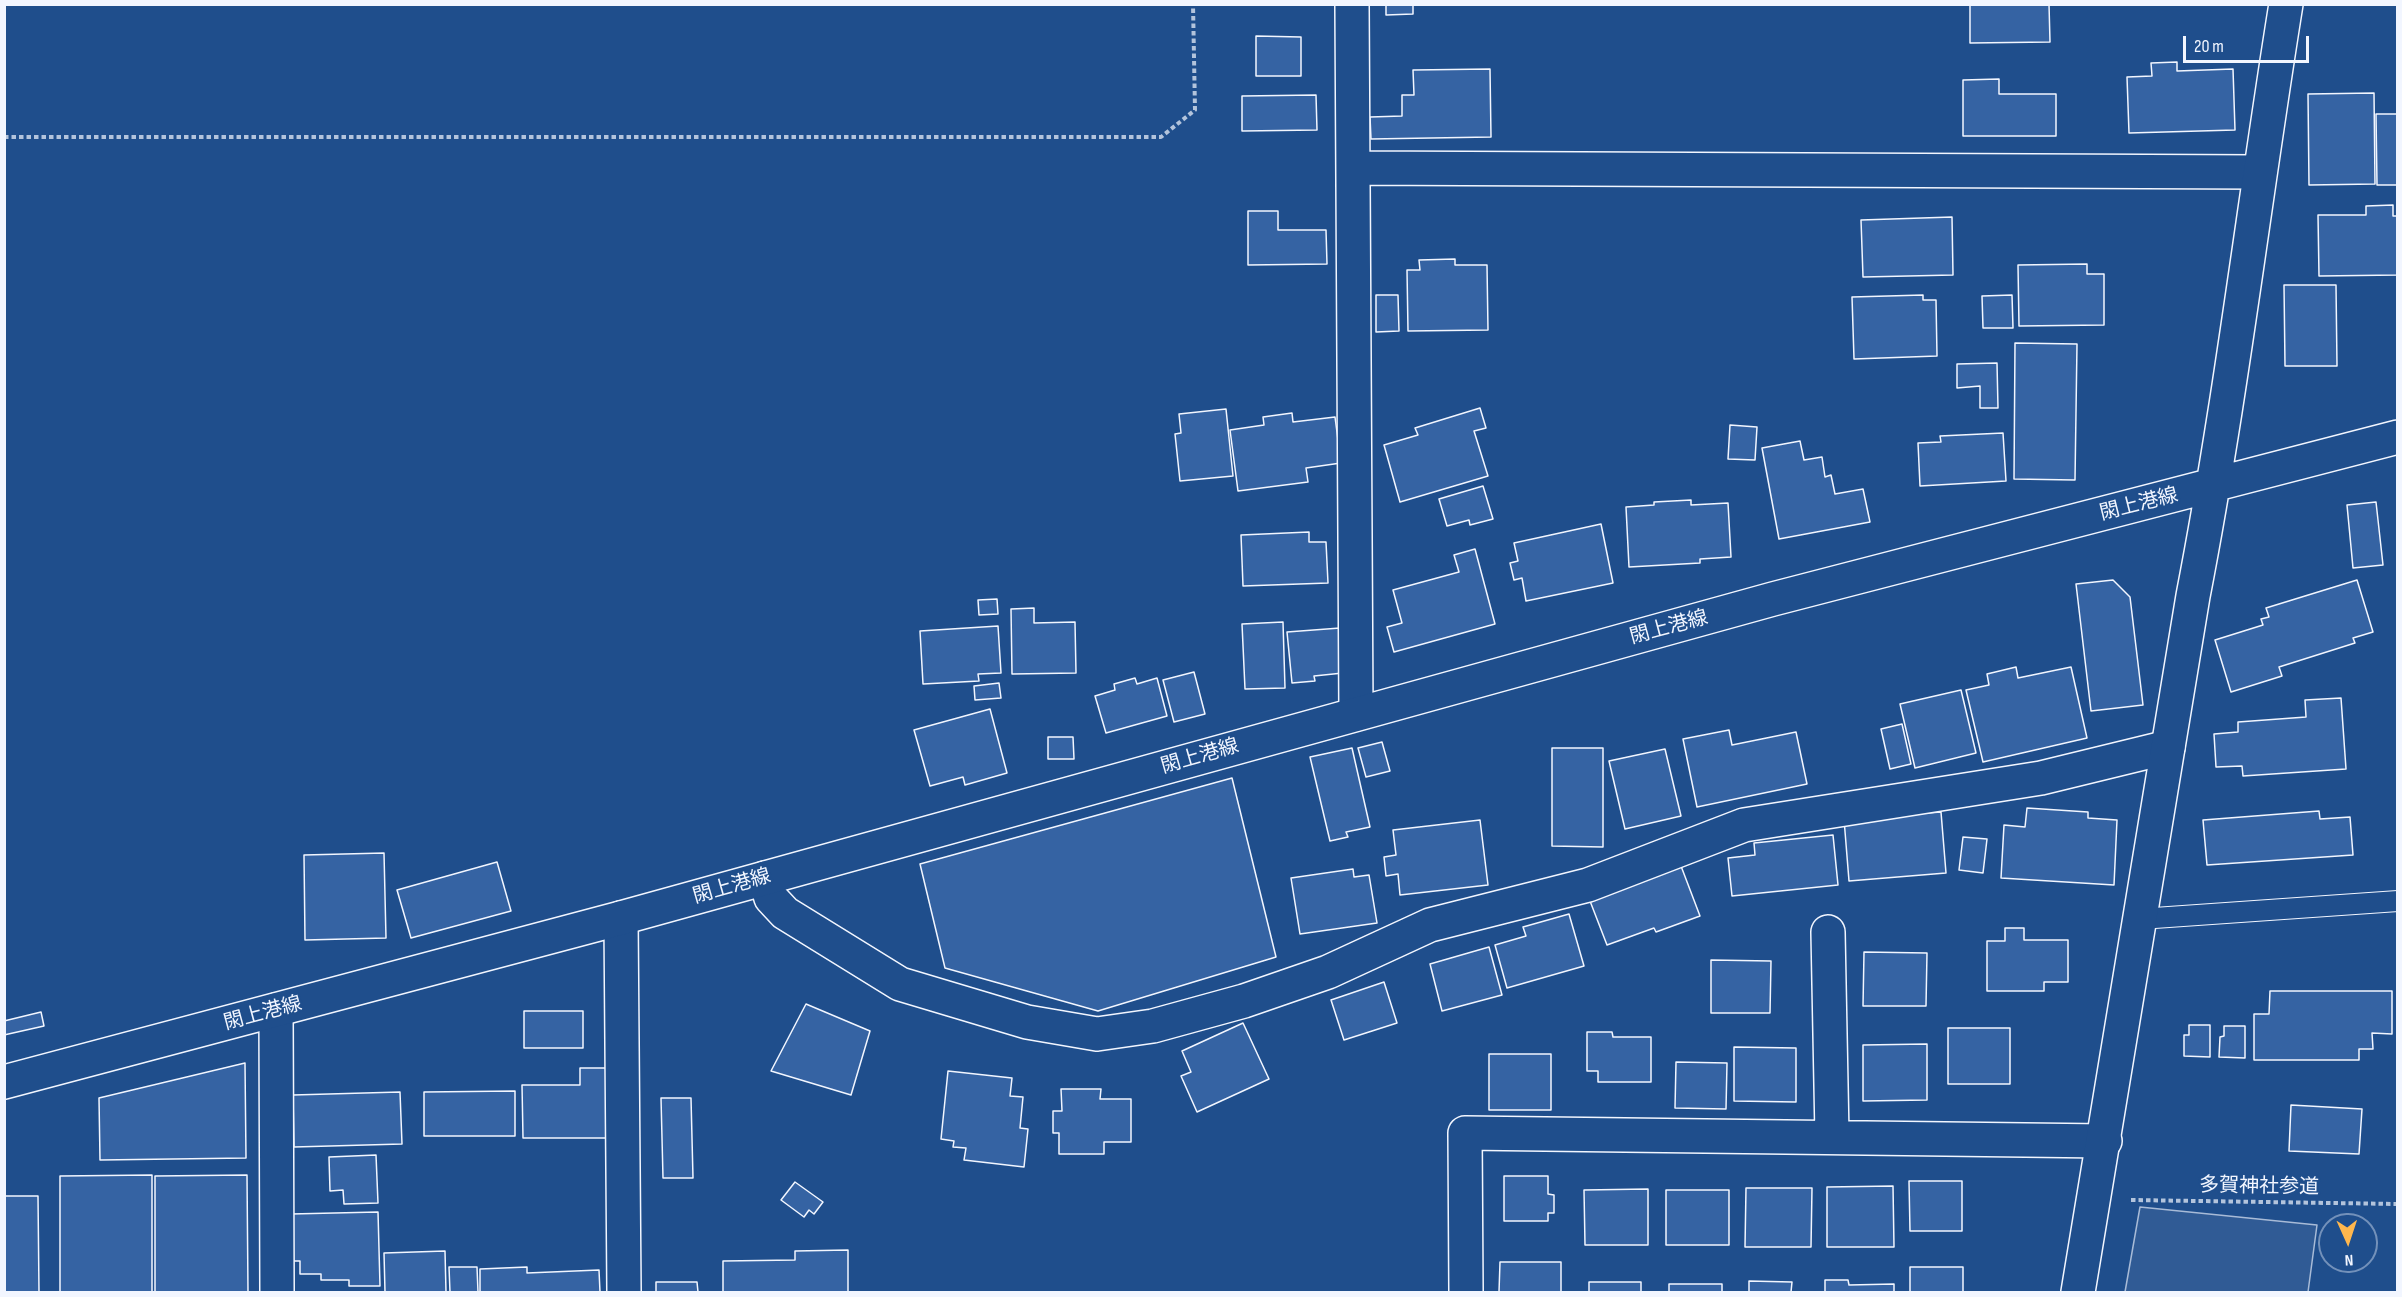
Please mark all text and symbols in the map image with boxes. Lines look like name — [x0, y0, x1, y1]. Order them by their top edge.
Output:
scale bar — [2186, 24, 2312, 62]
text: 20 m — [2194, 36, 2224, 57]
street label: 閖上港線 — [2097, 484, 2181, 526]
street label: 閖上港線 — [1627, 606, 1711, 650]
street label: 閖上港線 — [1158, 734, 1242, 780]
street label: 閖上港線 — [690, 864, 774, 910]
street label: 閖上港線 — [221, 992, 305, 1036]
street label: 多賀神社参道 — [2199, 1174, 2319, 1200]
north arrow — [2318, 1213, 2378, 1273]
text: N — [2344, 1250, 2354, 1269]

